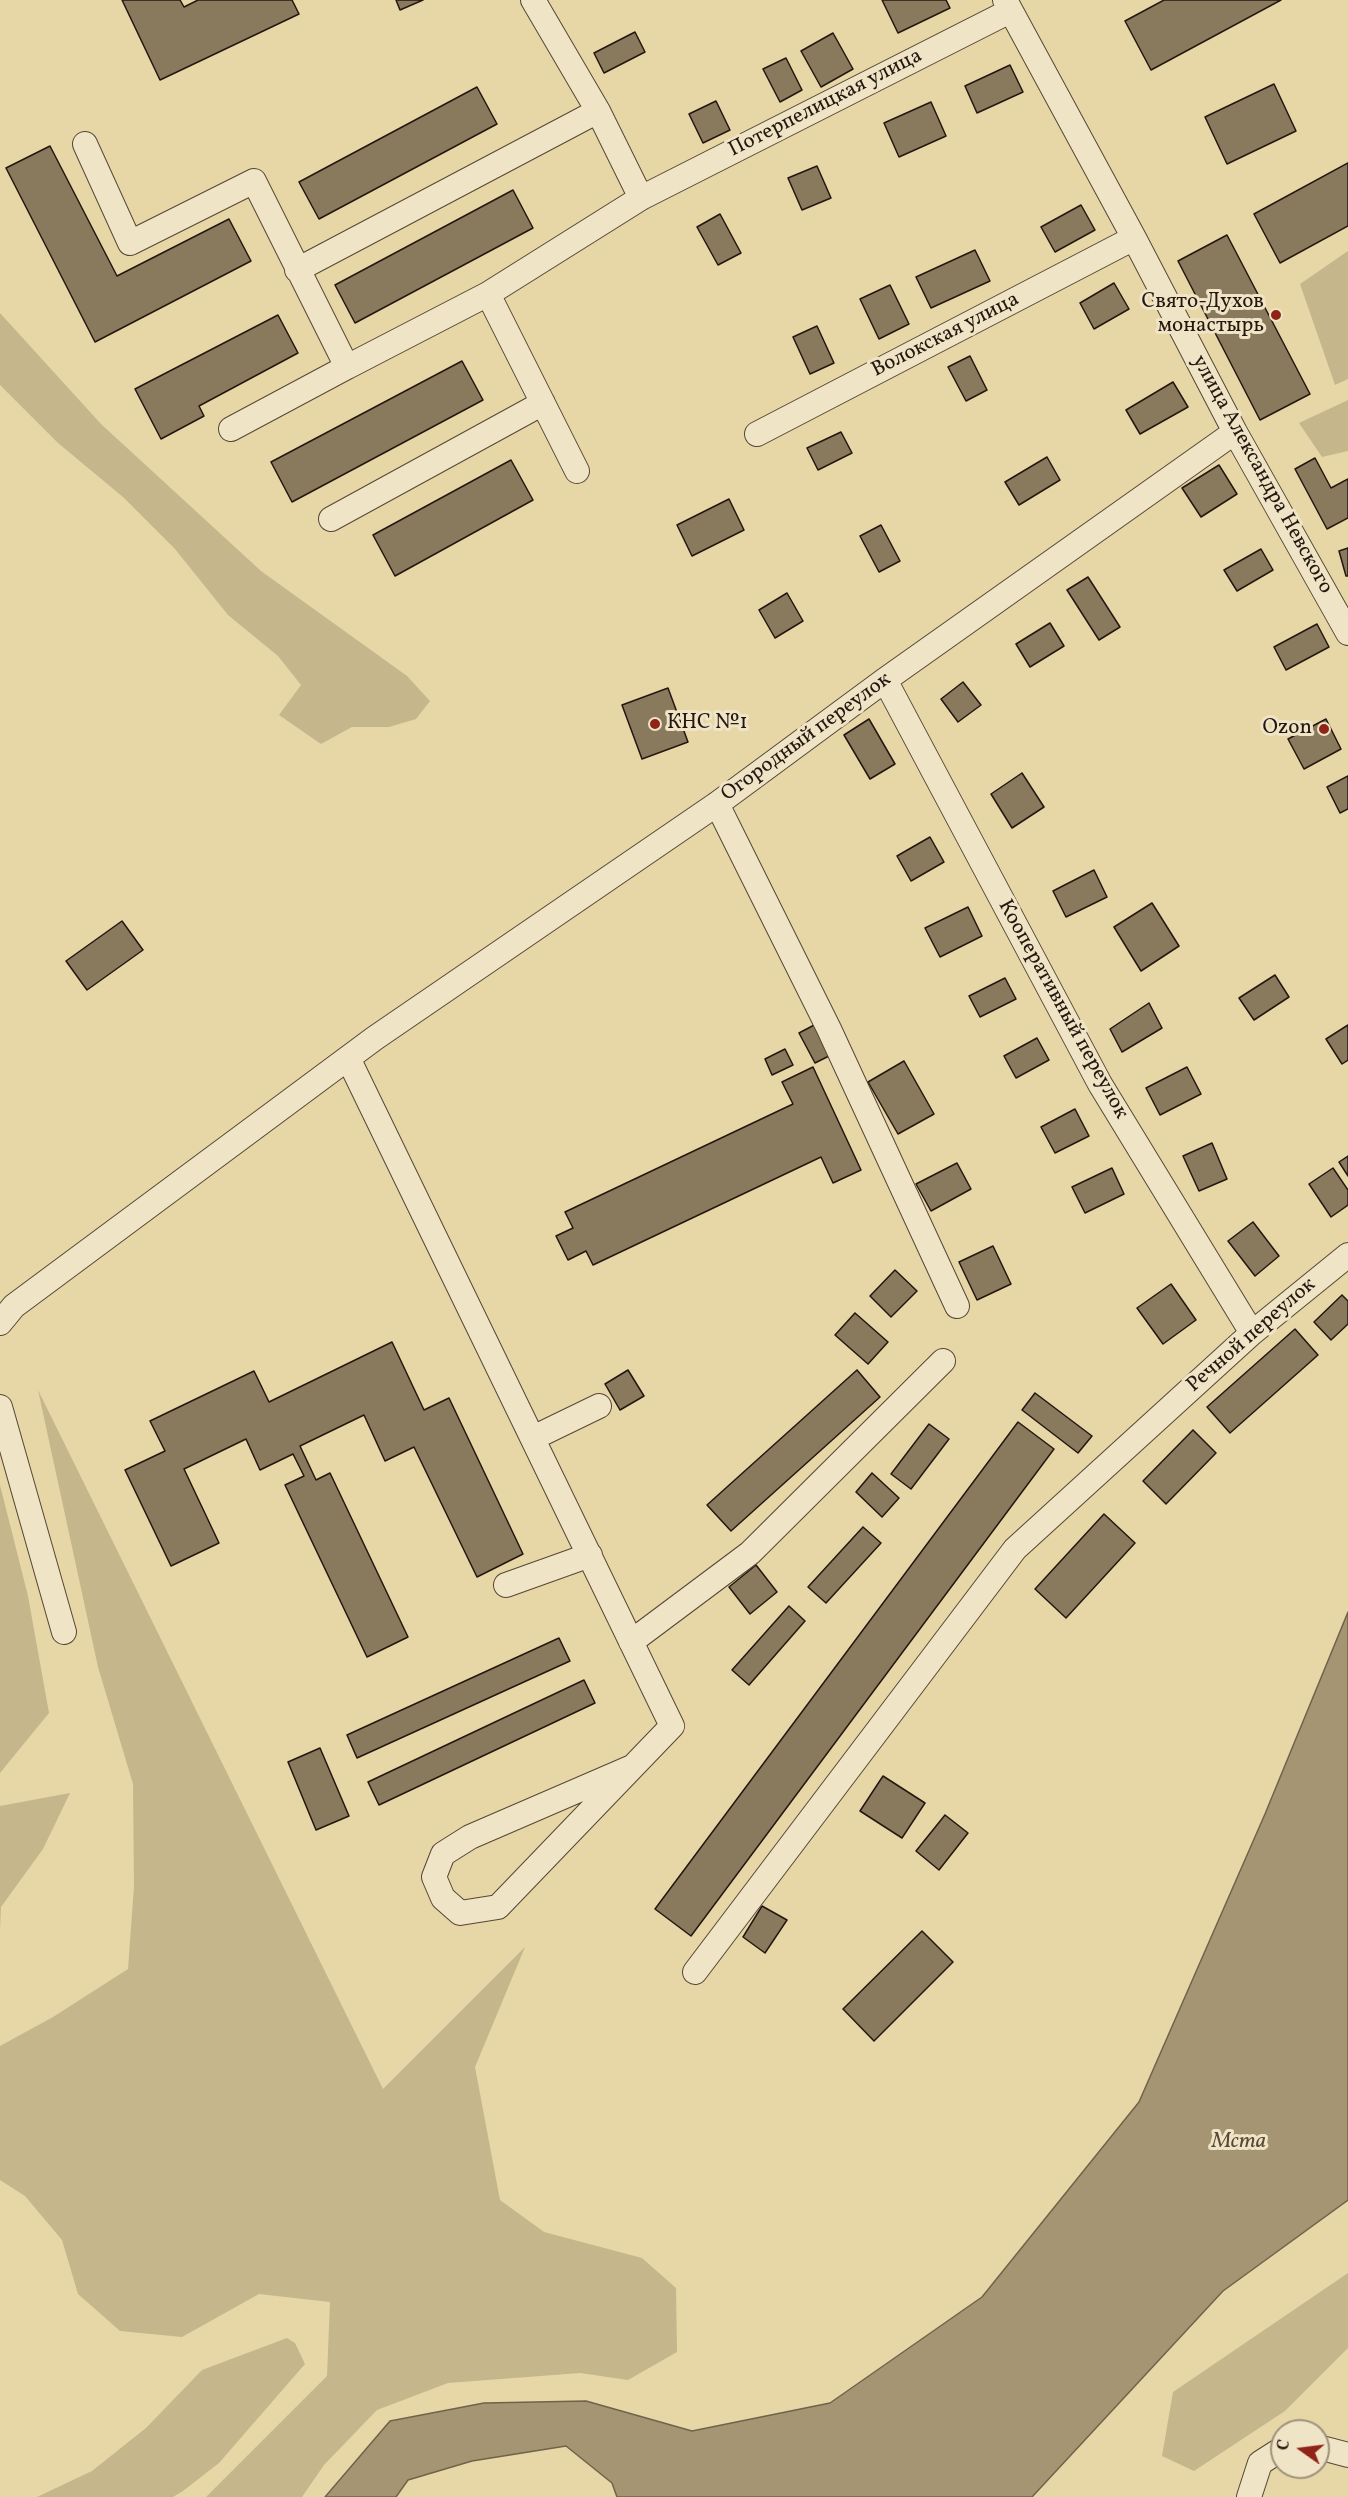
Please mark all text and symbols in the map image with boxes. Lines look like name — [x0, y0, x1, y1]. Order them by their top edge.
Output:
street label: Потерпелицкая улица — [725, 44, 927, 164]
street label: Волокская улица — [868, 288, 1024, 384]
place label: Свято-Духов монастырь — [1141, 290, 1264, 340]
marker: Свято-Духов монастырь — [1269, 308, 1283, 322]
street label: улица Александра Невского — [1185, 351, 1337, 599]
street label: Огородный переулок — [717, 668, 897, 808]
place label: КНС №1 — [667, 711, 748, 737]
place label: Ozon — [1262, 716, 1312, 742]
marker: КНС №1 — [648, 717, 662, 731]
marker: Ozon — [1317, 722, 1331, 736]
street label: Кооперативный переулок — [991, 896, 1133, 1124]
street label: Речной переулок — [1182, 1273, 1322, 1399]
water label: Мста — [1212, 2130, 1266, 2156]
north arrow — [1270, 2419, 1330, 2479]
text: С — [1273, 2437, 1296, 2453]

